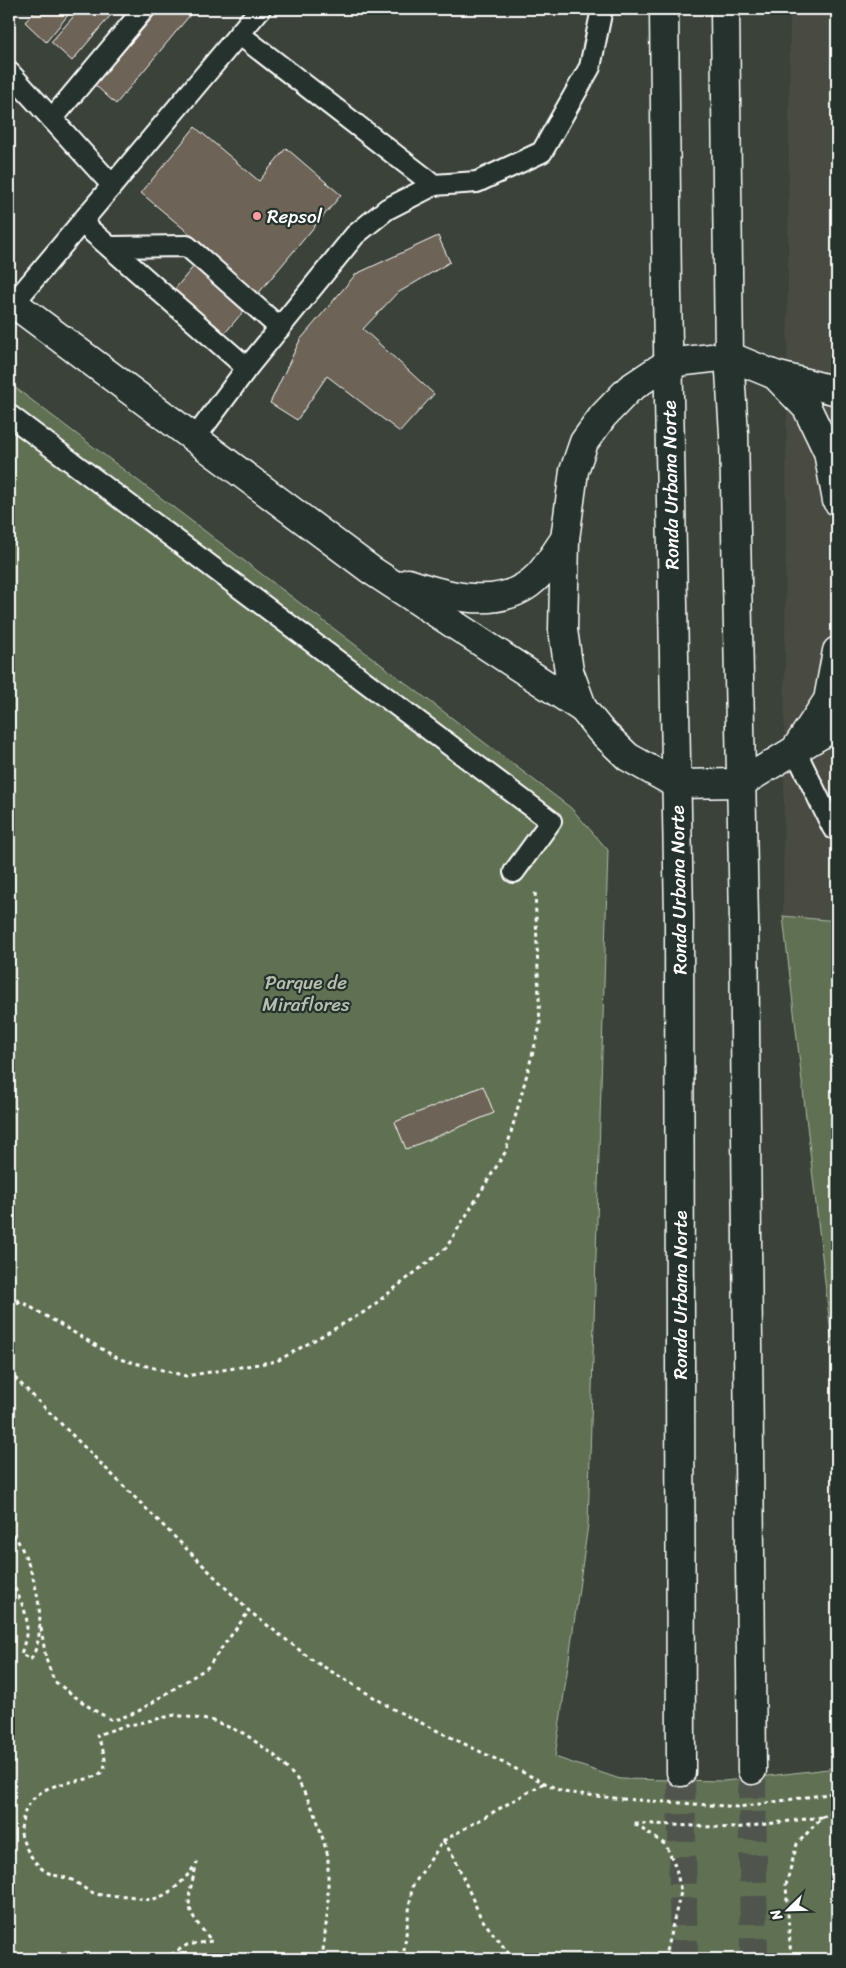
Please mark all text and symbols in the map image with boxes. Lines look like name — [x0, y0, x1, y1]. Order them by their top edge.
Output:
place label: Repsol — [267, 200, 323, 233]
marker: Repsol — [251, 210, 263, 222]
street label: Ronda Urbana Norte — [653, 400, 688, 570]
street label: Ronda Urbana Norte — [661, 805, 696, 975]
park label: Parque de Miraflores — [262, 966, 350, 1021]
street label: Ronda Urbana Norte — [664, 1210, 697, 1380]
north arrow — [764, 1886, 814, 1936]
text: N — [763, 1905, 790, 1925]

